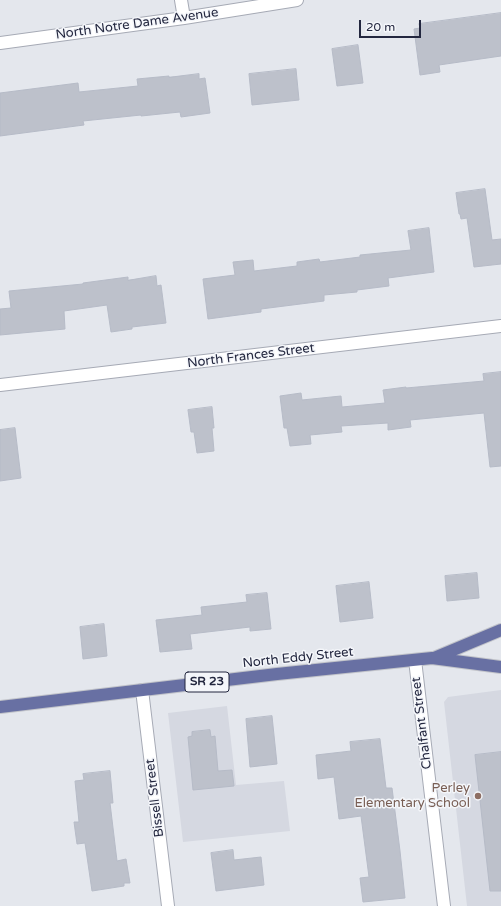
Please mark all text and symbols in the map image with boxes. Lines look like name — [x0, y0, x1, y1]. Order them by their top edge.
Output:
street label: North Notre Dame Avenue — [55, 5, 219, 43]
scale bar — [361, 12, 423, 38]
text: 20 m — [366, 20, 395, 34]
street label: North Frances Street — [186, 340, 316, 372]
street label: North Eddy Street — [242, 644, 354, 672]
road number: SR 23 — [185, 672, 229, 692]
street label: Chalfant Street — [409, 676, 435, 770]
street label: Bissell Street — [142, 758, 168, 838]
place label: Perley Elementary School — [355, 781, 470, 812]
marker: Perley Elementary School — [473, 791, 483, 801]

